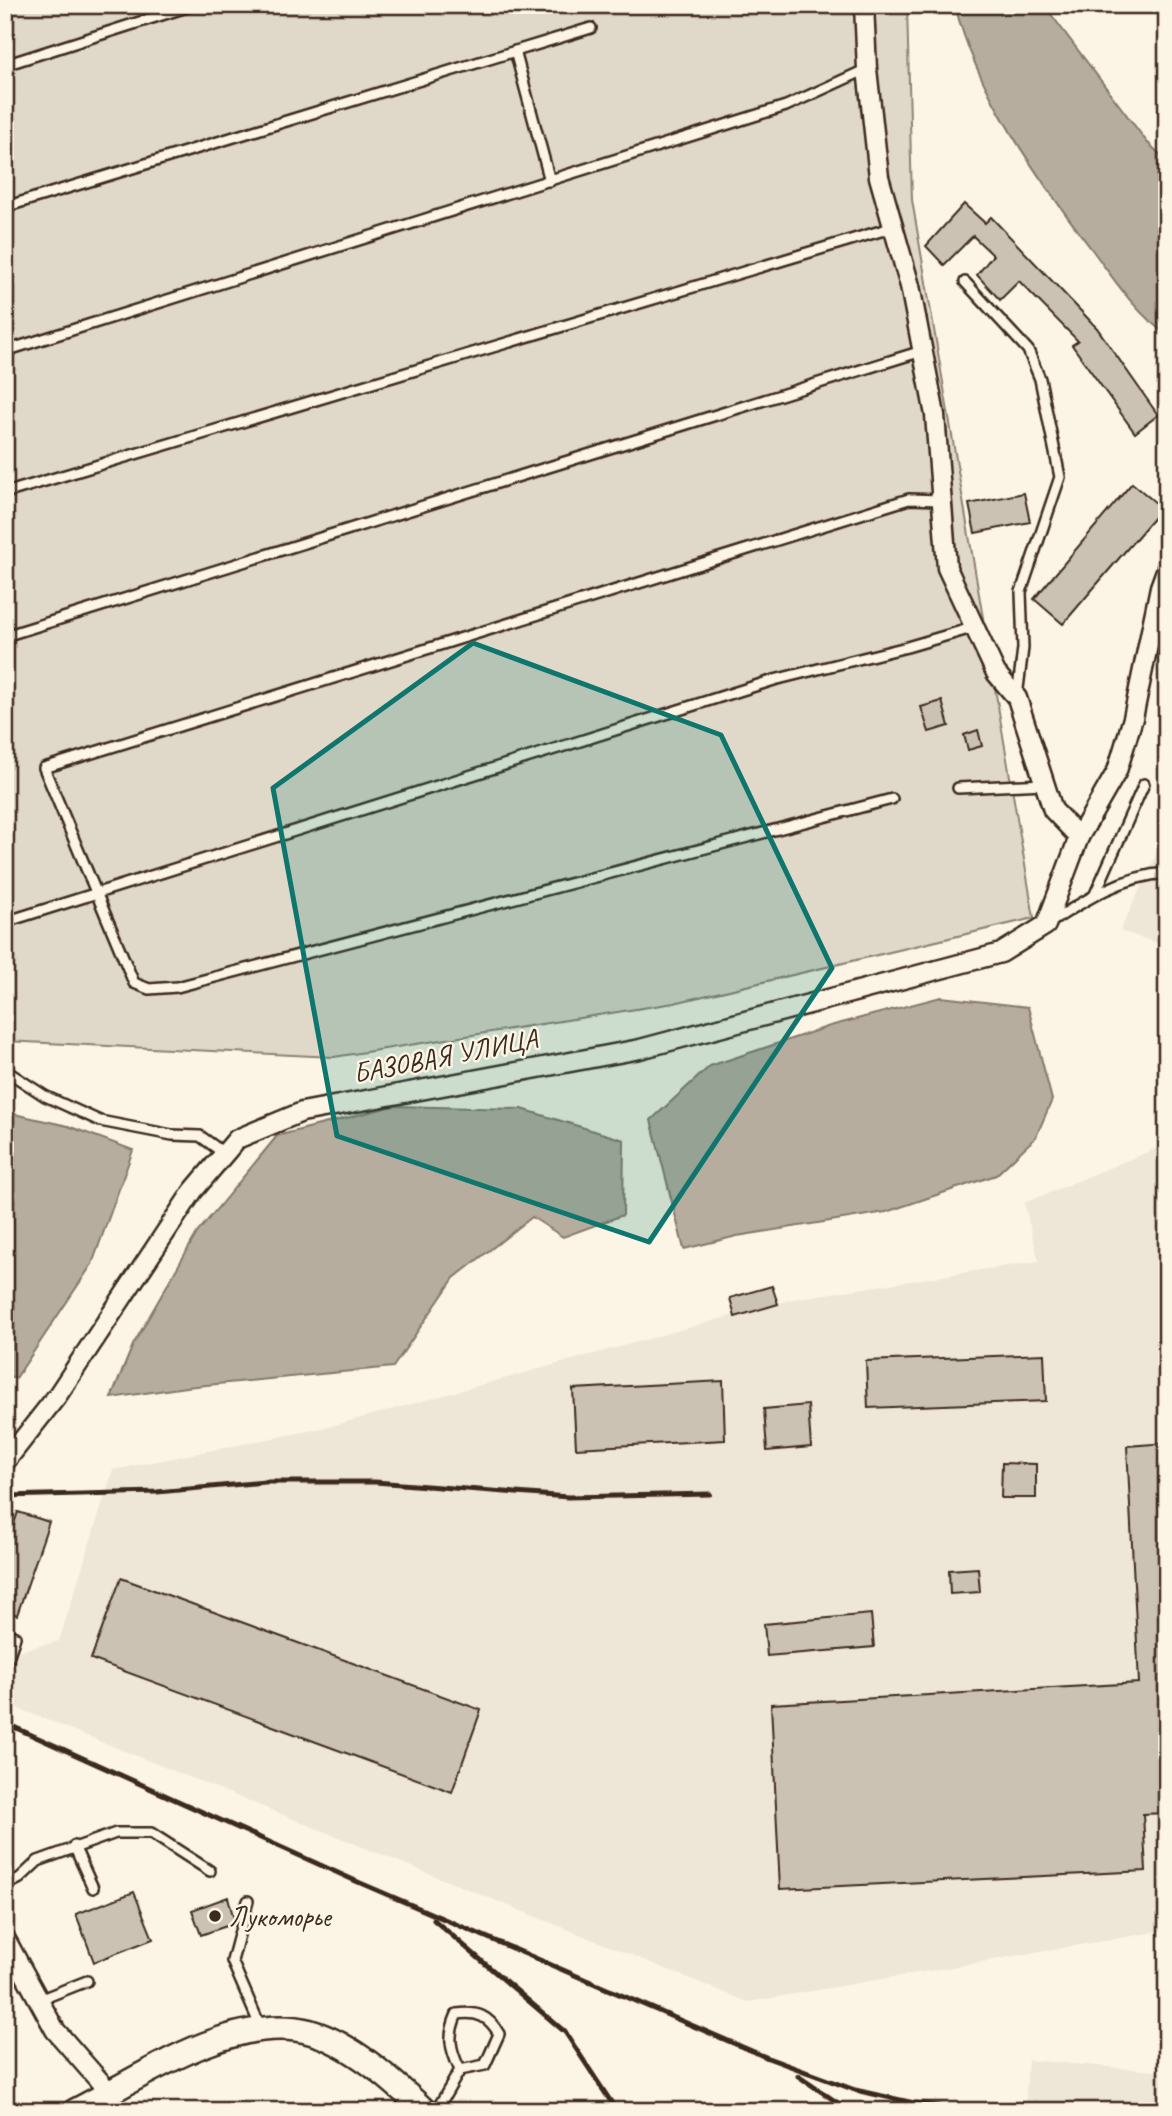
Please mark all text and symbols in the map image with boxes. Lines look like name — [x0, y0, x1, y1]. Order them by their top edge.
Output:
street label: БАЗОВАЯ УЛИЦА — [350, 1020, 542, 1091]
place label: Лукоморье — [229, 1899, 333, 1934]
marker: Лукоморье — [207, 1908, 223, 1924]

